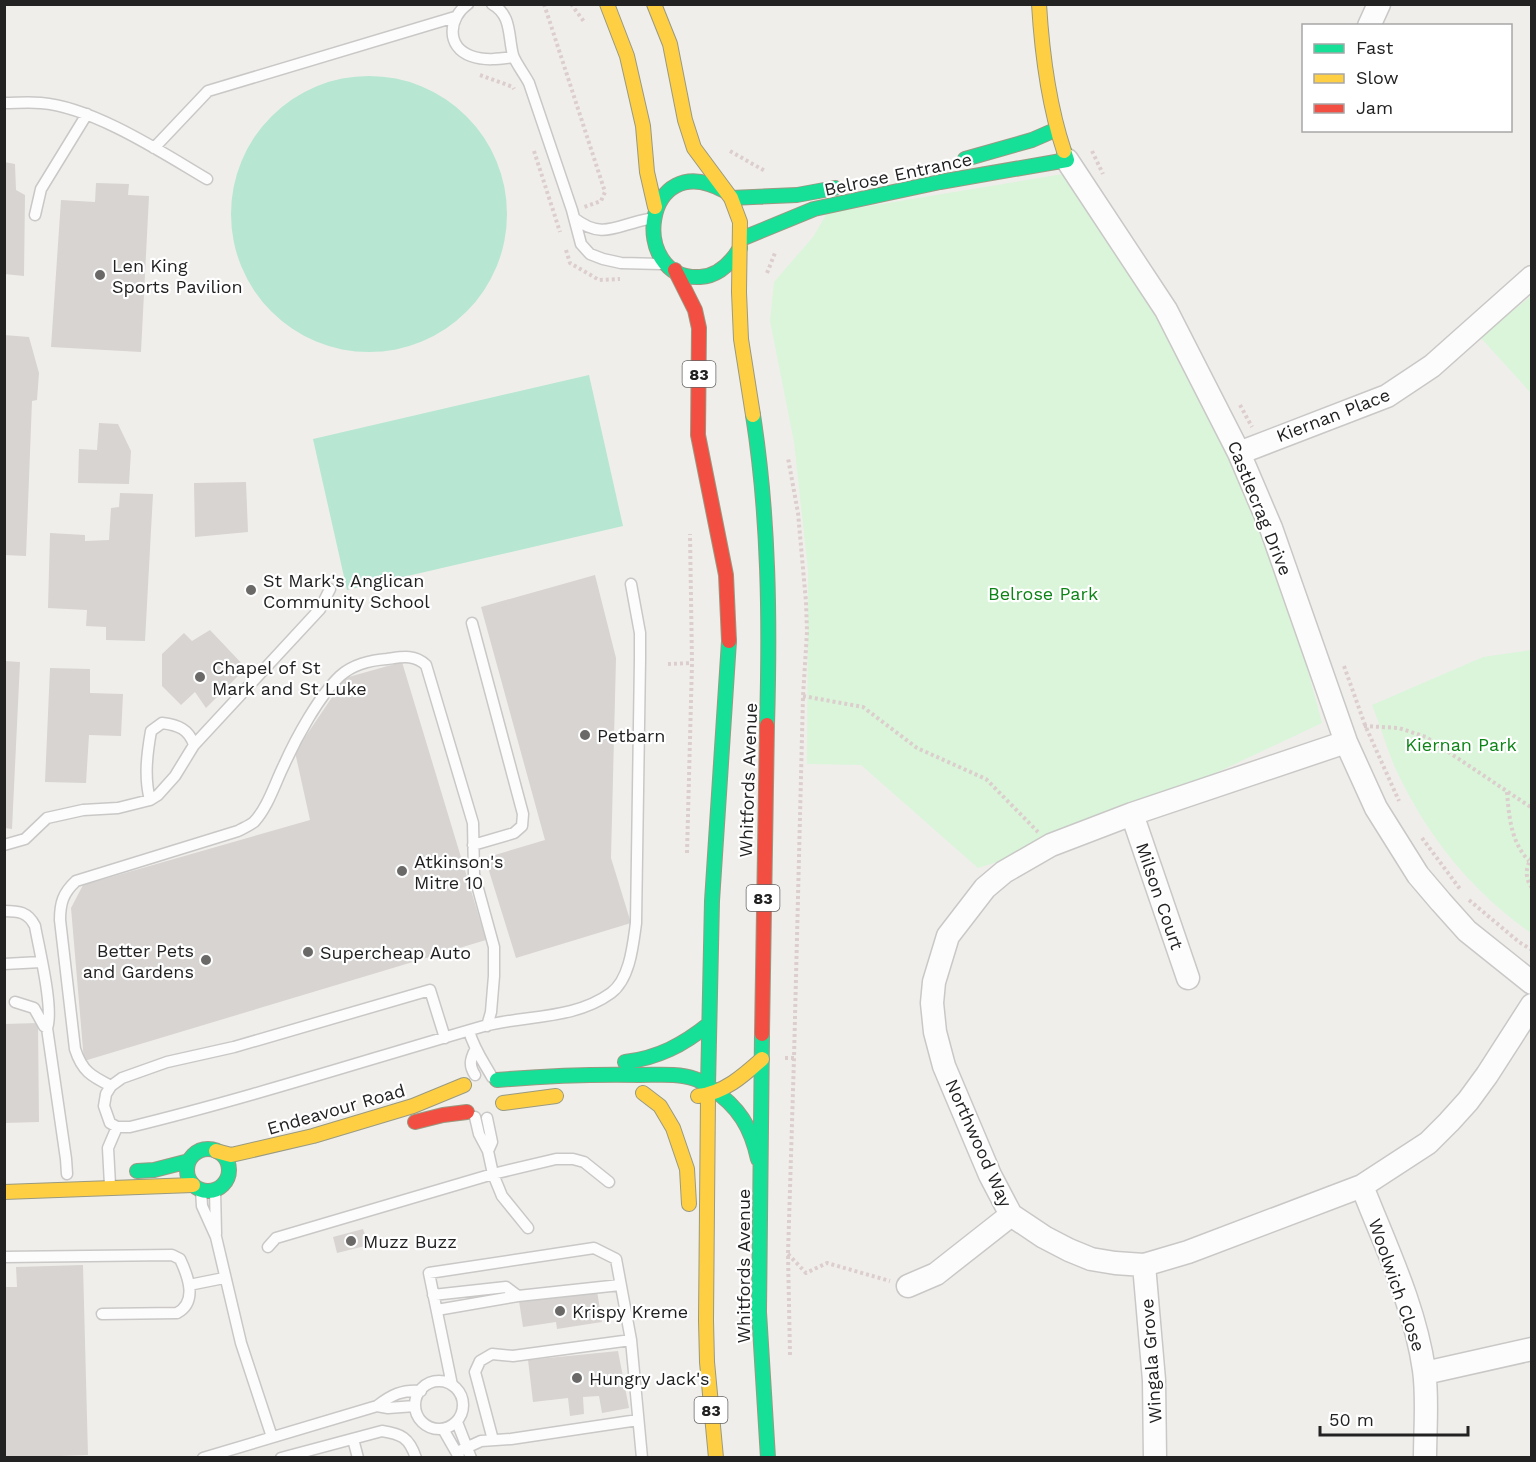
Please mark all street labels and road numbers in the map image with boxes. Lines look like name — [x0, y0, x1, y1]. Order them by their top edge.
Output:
street label: Belrose Entrance — [822, 148, 974, 200]
road number: 83 — [682, 361, 716, 387]
street label: Kiernan Place — [1273, 384, 1393, 446]
street label: Castlecrag Drive — [1223, 438, 1297, 578]
street label: Whitfords Avenue — [735, 702, 761, 858]
street label: Milson Court — [1132, 840, 1188, 953]
road number: 83 — [746, 885, 780, 911]
street label: Northwood Way — [941, 1076, 1017, 1211]
street label: Endeavour Road — [265, 1079, 407, 1139]
street label: Whitfords Avenue — [733, 1189, 754, 1343]
street label: Woolwich Close — [1364, 1216, 1430, 1354]
street label: Wingala Grove — [1136, 1298, 1166, 1424]
road number: 83 — [694, 1397, 728, 1423]

